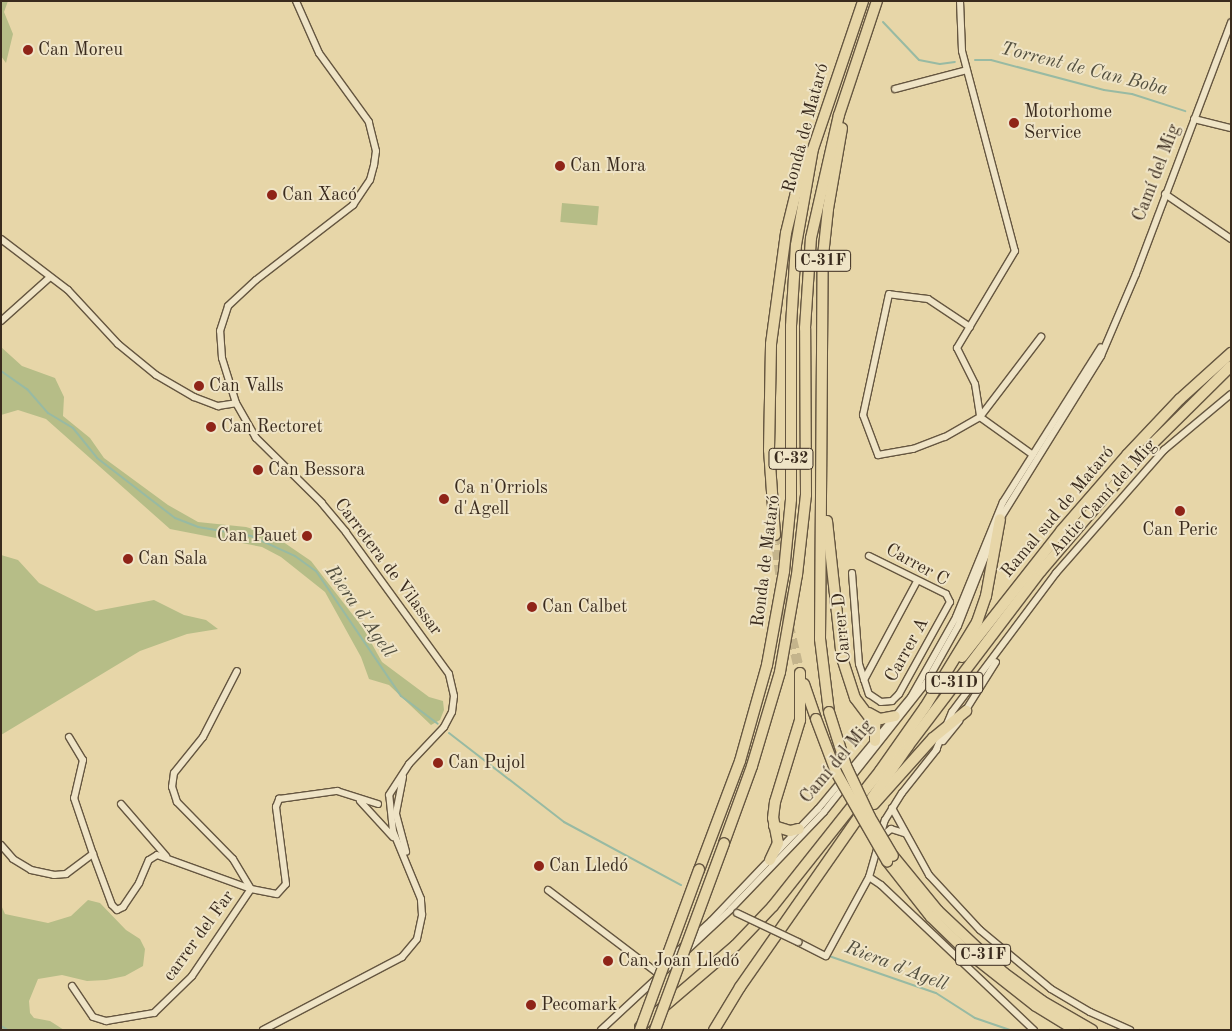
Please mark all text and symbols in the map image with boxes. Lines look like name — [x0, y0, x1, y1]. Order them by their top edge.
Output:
water label: Torrent de Can Boba — [998, 38, 1170, 102]
place label: Can Moreu — [38, 39, 123, 61]
marker: Can Moreu — [22, 44, 34, 56]
street label: Ronda de Mataró — [778, 61, 834, 195]
place label: Motorhome Service — [1024, 102, 1112, 144]
marker: Motorhome Service — [1008, 117, 1020, 129]
street label: Camí del Mig — [1129, 121, 1185, 225]
place label: Can Mora — [570, 155, 646, 177]
marker: Can Mora — [554, 160, 566, 172]
place label: Can Xacó — [282, 184, 357, 206]
marker: Can Xacó — [266, 189, 278, 201]
road number: C-31F — [794, 248, 852, 274]
place label: Can Valls — [209, 375, 284, 397]
marker: Can Valls — [193, 380, 205, 392]
place label: Can Rectoret — [221, 416, 323, 438]
marker: Can Rectoret — [205, 421, 217, 433]
street label: Antic Camí del Mig — [1045, 435, 1161, 561]
street label: Ramal sud de Mataró — [997, 442, 1119, 582]
road number: C-32 — [767, 446, 815, 472]
place label: Can Bessora — [268, 459, 365, 481]
marker: Can Bessora — [252, 464, 264, 476]
place label: Ca n'Orriols d'Agell — [454, 478, 548, 520]
marker: Ca n'Orriols d'Agell — [438, 493, 450, 505]
street label: Carretera de Vilassar — [329, 494, 447, 640]
street label: Ronda de Mataró — [747, 494, 785, 628]
marker: Can Peric — [1174, 505, 1186, 517]
place label: Can Peric — [1142, 519, 1218, 541]
place label: Can Pauet — [217, 525, 297, 547]
marker: Can Pauet — [301, 530, 313, 542]
street label: Carrer C — [882, 539, 952, 591]
place label: Can Sala — [138, 548, 208, 570]
marker: Can Sala — [122, 553, 134, 565]
water label: Riera d'Agell — [319, 561, 399, 663]
street label: Carrer D — [828, 592, 856, 664]
place label: Can Calbet — [542, 596, 627, 618]
marker: Can Calbet — [526, 601, 538, 613]
street label: Carrer A — [881, 614, 933, 686]
road number: C-31D — [924, 670, 984, 696]
street label: Camí del Mig — [796, 716, 878, 808]
place label: Can Pujol — [448, 752, 525, 774]
marker: Can Pujol — [432, 757, 444, 769]
place label: Can Lledó — [549, 855, 628, 877]
marker: Can Lledó — [533, 860, 545, 872]
street label: carrer del Far — [159, 886, 239, 986]
water label: Riera d'Agell — [842, 937, 950, 997]
road number: C-31F — [954, 942, 1012, 968]
place label: Can Joan Lledó — [618, 950, 740, 972]
marker: Can Joan Lledó — [602, 955, 614, 967]
place label: Pecomark — [541, 994, 617, 1016]
marker: Pecomark — [525, 999, 537, 1011]

